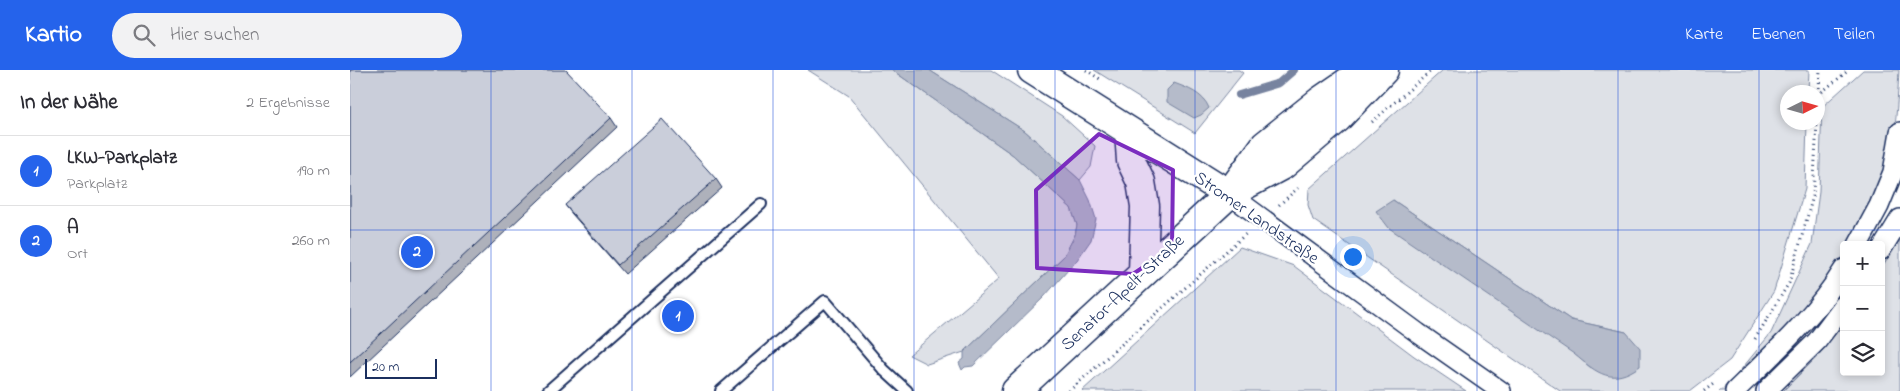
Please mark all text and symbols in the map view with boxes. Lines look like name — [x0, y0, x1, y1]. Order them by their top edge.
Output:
search box — [112, 13, 462, 58]
text: Kartio — [25, 18, 82, 53]
icon: search — [130, 21, 158, 49]
text: Hier suchen — [170, 22, 259, 49]
text: Karte — [1685, 22, 1723, 48]
text: Ebenen — [1751, 22, 1805, 48]
text: Teilen — [1833, 22, 1875, 48]
north arrow — [1780, 85, 1825, 130]
text: In der Nähe — [20, 88, 118, 118]
text: 2 Ergebnisse — [246, 91, 330, 115]
text: LKW-Parkplatz — [67, 145, 177, 172]
text: 1 — [33, 159, 39, 183]
text: 190 m — [297, 159, 330, 183]
street label: Stromer Landstraße — [1188, 166, 1325, 272]
text: Parkplatz — [67, 172, 128, 196]
text: A — [67, 215, 79, 242]
street label: Senator-Apelt-Straße — [1056, 228, 1192, 358]
text: 2 — [32, 229, 40, 253]
text: 260 m — [292, 229, 330, 253]
pin: 2 — [401, 233, 433, 271]
map controls — [1840, 241, 1885, 376]
button: + — [1840, 241, 1885, 286]
text: Ort — [67, 242, 88, 266]
your location — [1340, 244, 1366, 270]
button: − — [1840, 286, 1885, 331]
pin: 1 — [662, 297, 694, 335]
button: layers — [1840, 331, 1885, 376]
scale bar — [365, 356, 438, 379]
text: 20 m — [372, 357, 399, 378]

